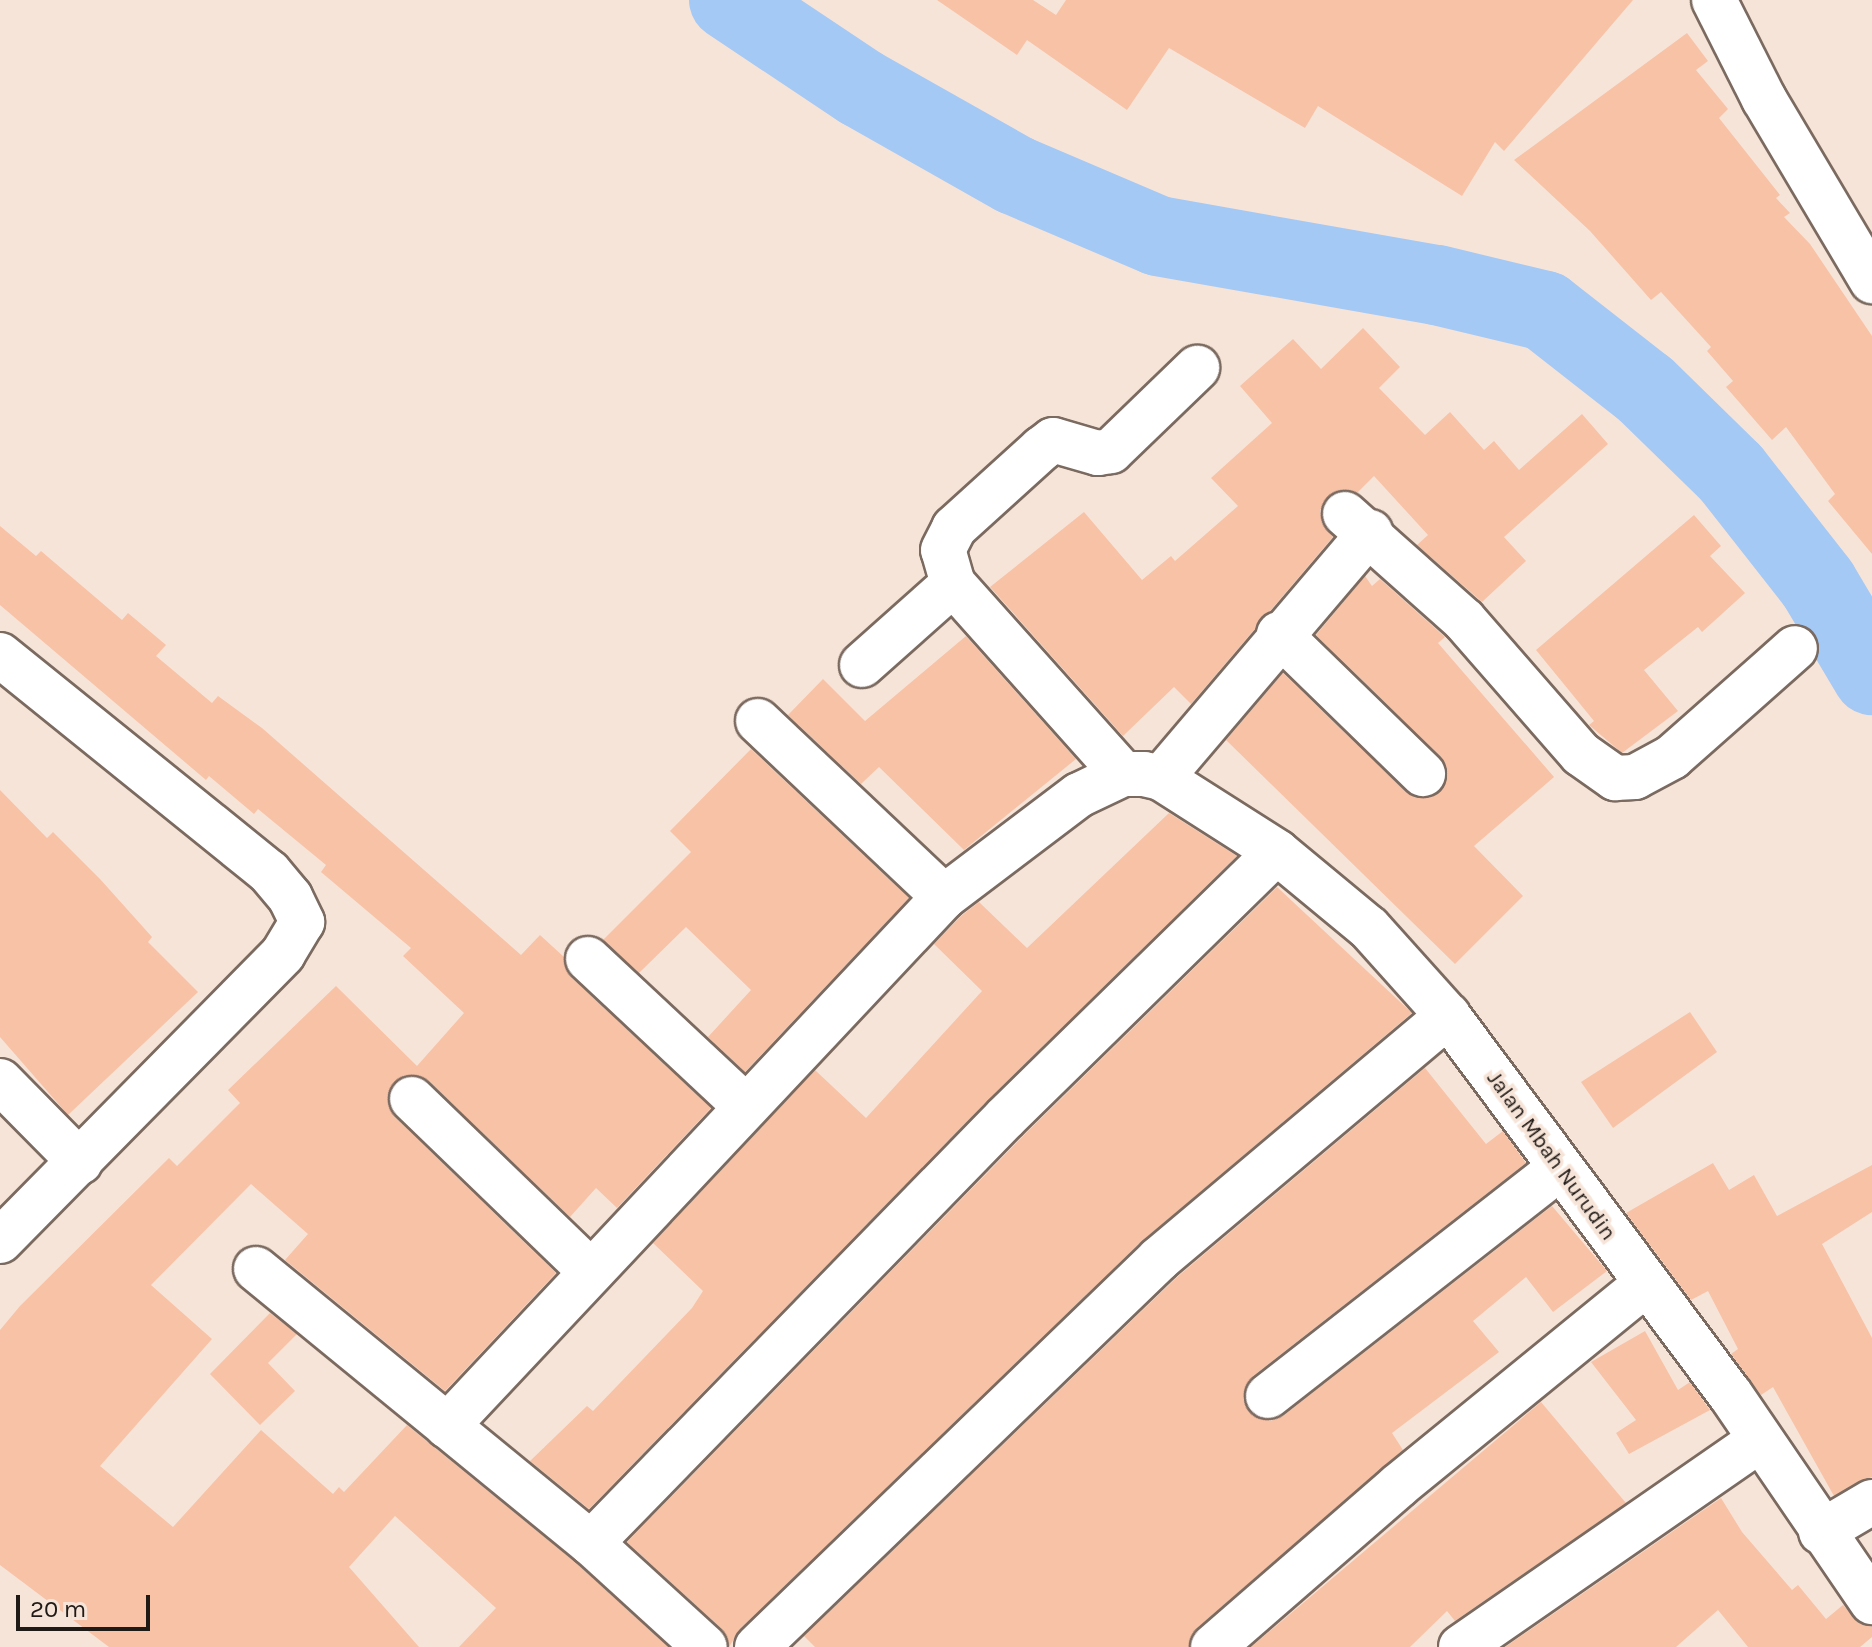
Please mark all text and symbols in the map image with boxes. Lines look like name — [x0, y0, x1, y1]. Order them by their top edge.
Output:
street label: Jalan Mbah Nurudin — [1481, 1066, 1621, 1246]
scale bar — [20, 1579, 154, 1629]
text: 20 m — [30, 1595, 86, 1623]

